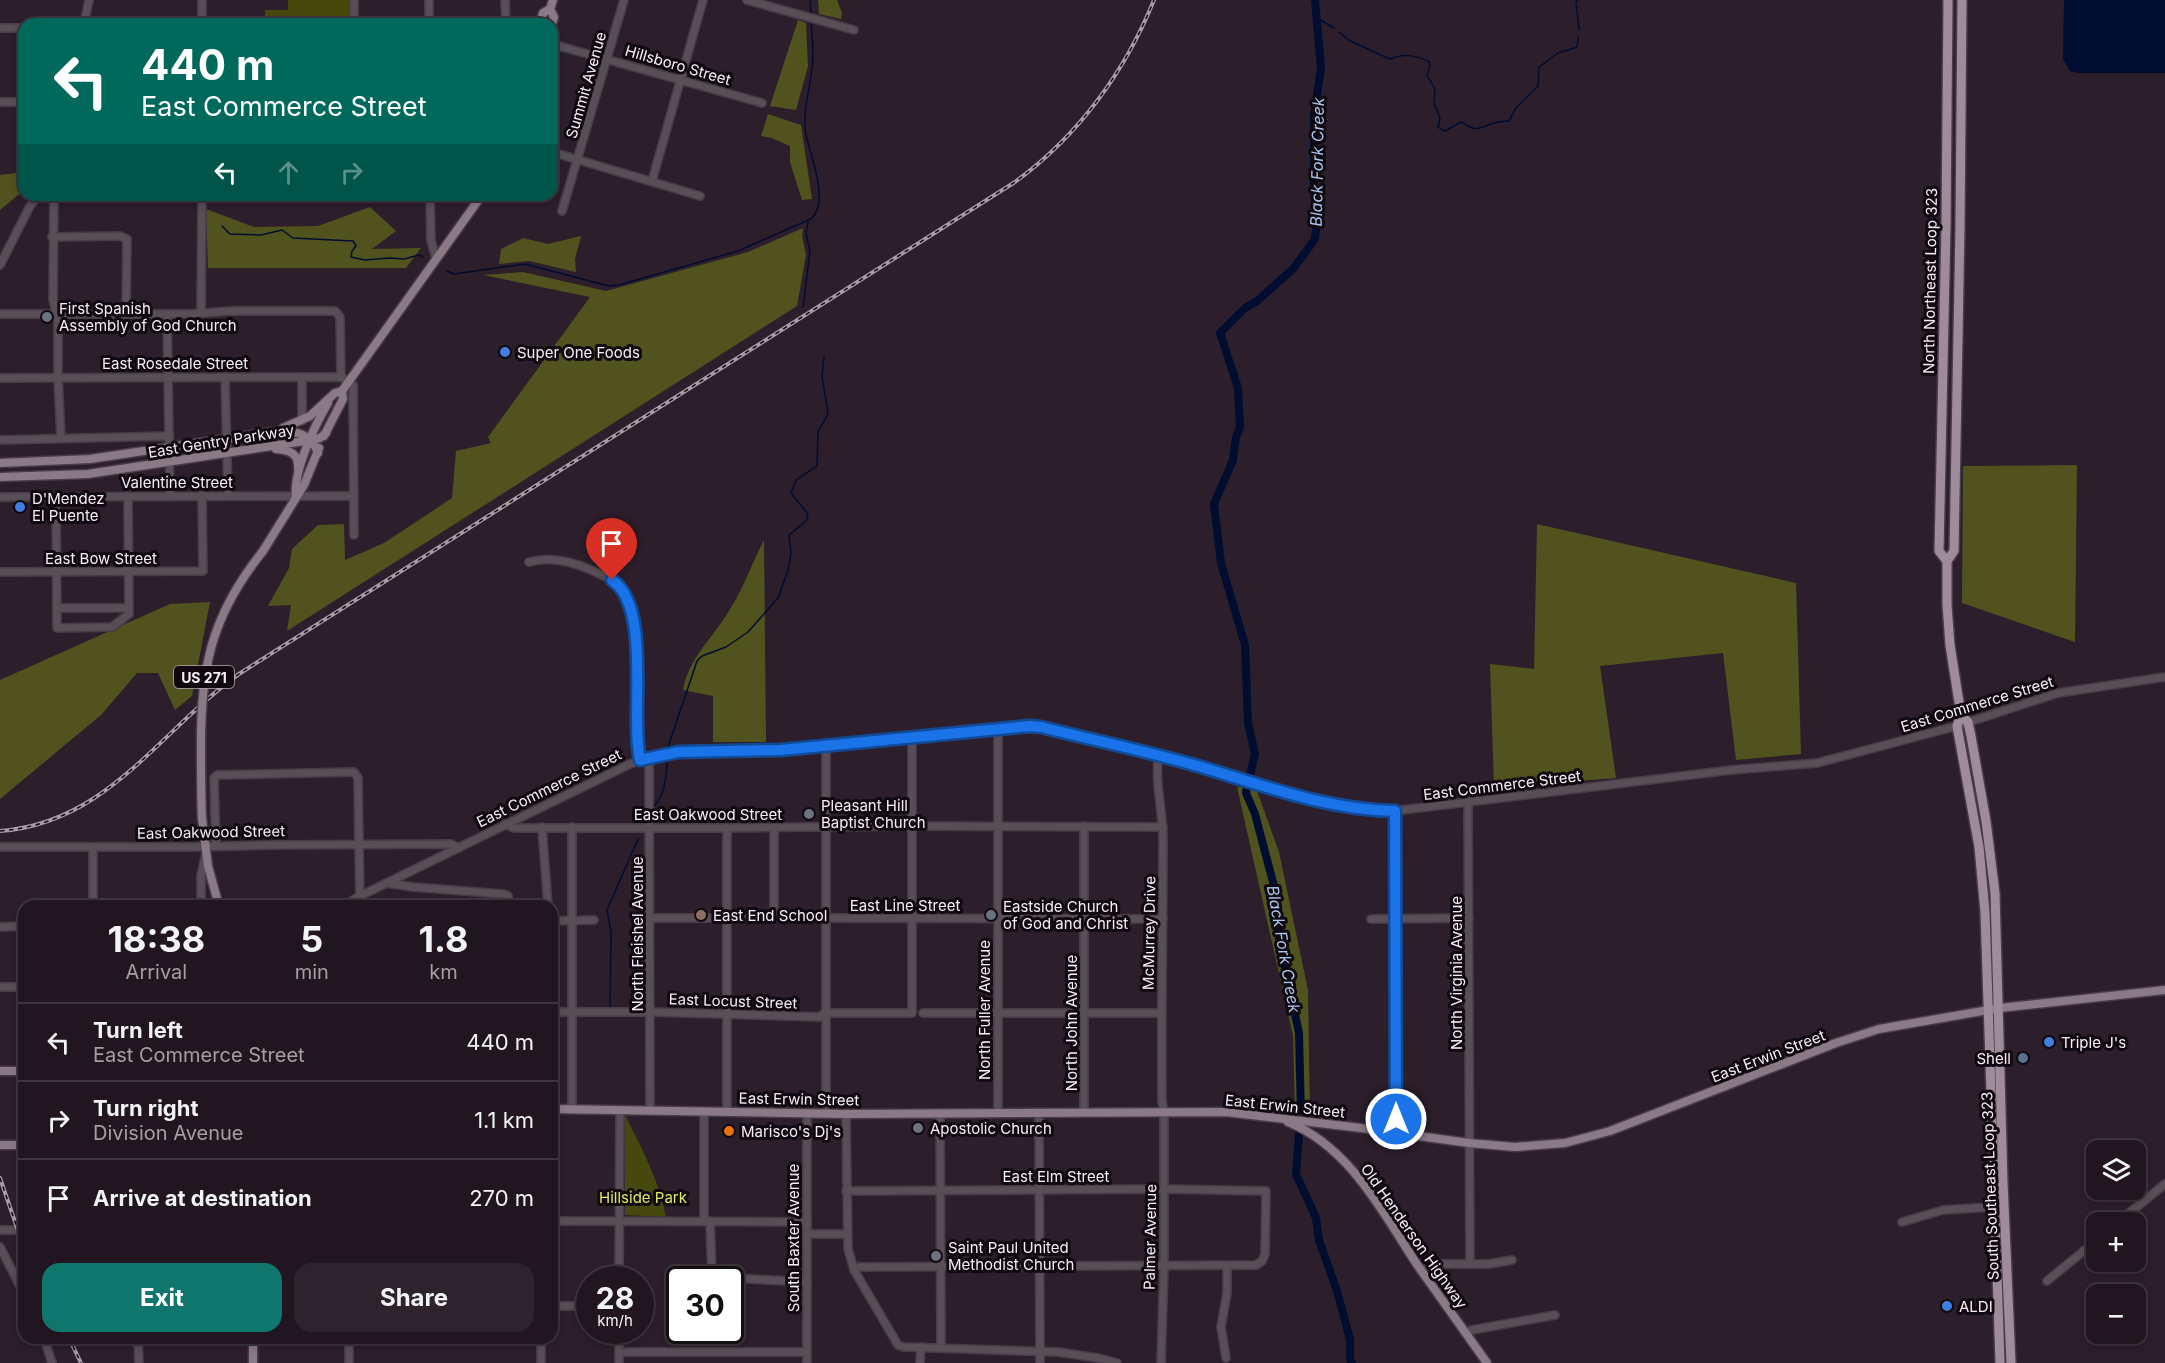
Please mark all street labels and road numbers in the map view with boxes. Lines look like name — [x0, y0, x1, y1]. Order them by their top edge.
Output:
street label: Summit Avenue — [562, 29, 610, 141]
street label: Hillsboro Street — [623, 41, 733, 89]
street label: North Northeast Loop 323 — [1919, 188, 1941, 374]
street label: East Rosedale Street — [102, 354, 248, 373]
street label: East Gentry Parkway — [147, 420, 296, 462]
street label: Valentine Street — [121, 473, 233, 492]
street label: East Bow Street — [45, 549, 157, 568]
road number: US 271 — [174, 666, 234, 688]
street label: East Commerce Street — [1898, 672, 2056, 736]
street label: East Commerce Street — [474, 745, 625, 831]
street label: East Commerce Street — [1422, 766, 1582, 804]
street label: East Oakwood Street — [634, 805, 782, 824]
street label: East Oakwood Street — [137, 821, 285, 843]
street label: North Fleishel Avenue — [628, 856, 647, 1012]
street label: McMurrey Drive — [1139, 876, 1159, 990]
street label: East Line Street — [850, 896, 960, 915]
street label: North Virginia Avenue — [1447, 896, 1466, 1050]
street label: North Fuller Avenue — [975, 940, 994, 1080]
street label: North John Avenue — [1062, 955, 1081, 1091]
street label: East Locust Street — [668, 989, 798, 1013]
street label: East Erwin Street — [1708, 1025, 1828, 1086]
street label: East Erwin Street — [739, 1088, 860, 1110]
street label: East Erwin Street — [1224, 1090, 1346, 1122]
street label: South Southeast Loop 323 — [1977, 1091, 2003, 1281]
street label: Old Henderson Highway — [1357, 1160, 1472, 1313]
street label: South Baxter Avenue — [784, 1164, 803, 1312]
street label: East Elm Street — [1003, 1167, 1109, 1186]
street label: Palmer Avenue — [1140, 1184, 1160, 1290]

